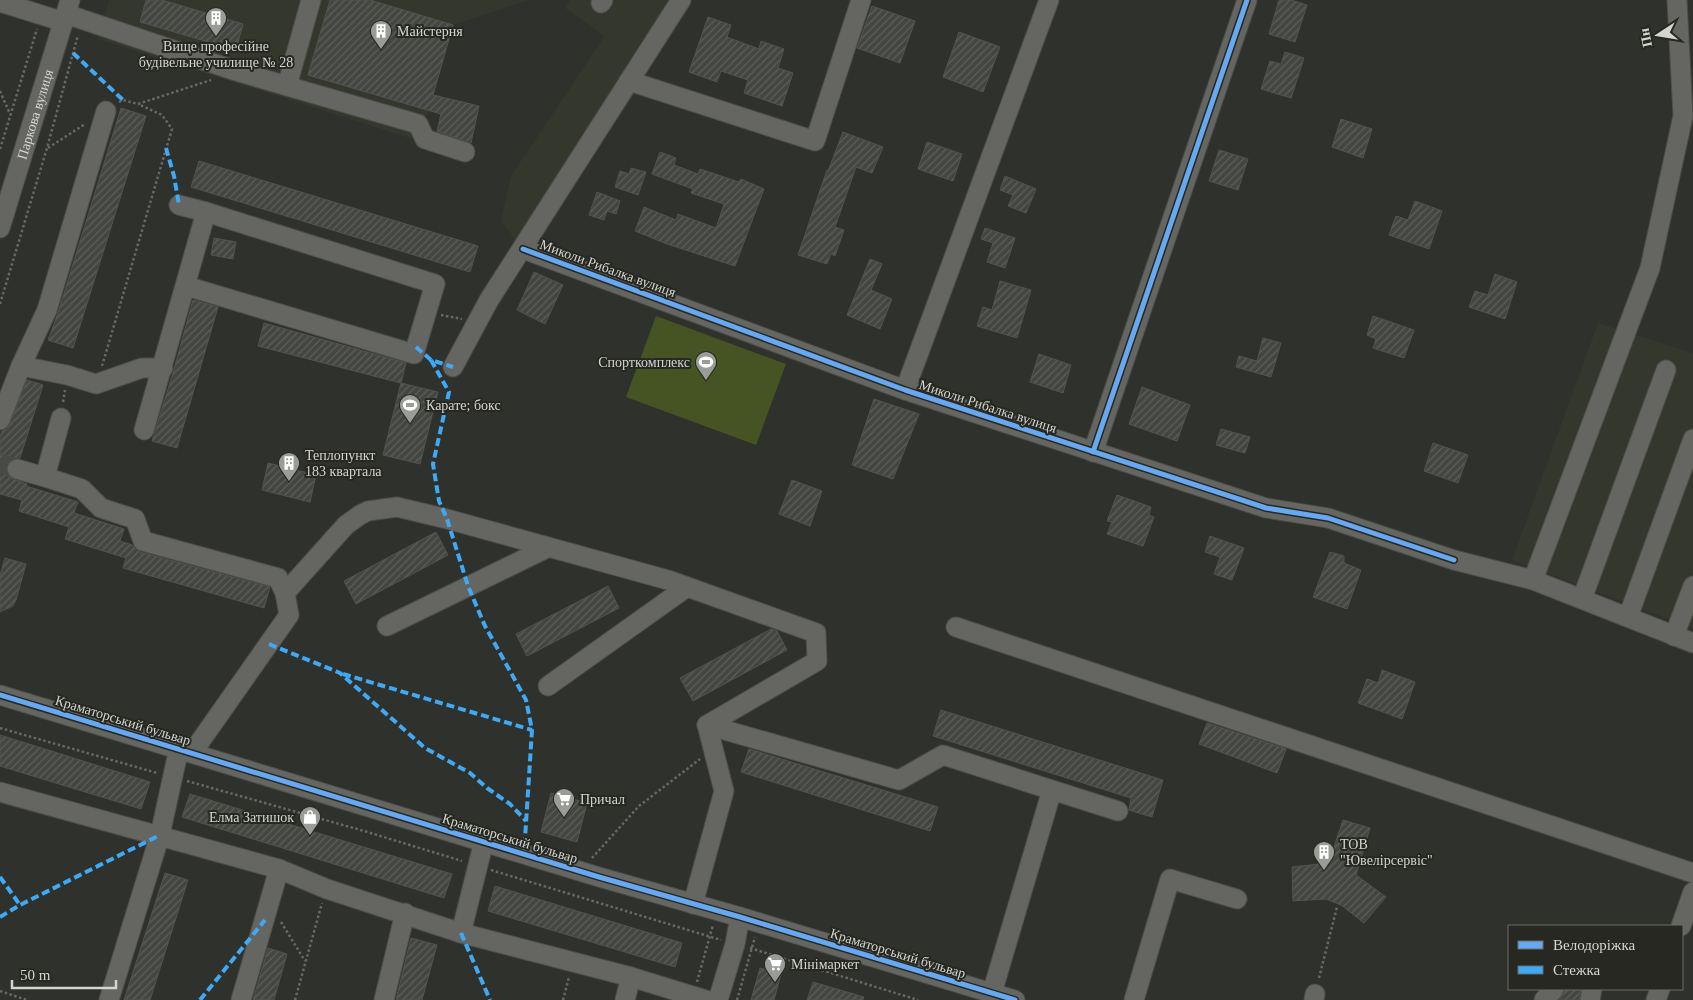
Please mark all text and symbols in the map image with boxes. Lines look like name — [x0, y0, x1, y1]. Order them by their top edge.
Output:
building icon: Вище професійне будівельне училище № 28 — [204, 6, 228, 37]
north arrow — [1633, 10, 1683, 60]
building icon: Майстерня — [369, 19, 393, 50]
place label: Майстерня — [397, 24, 463, 39]
text: Пн — [1636, 27, 1655, 48]
place label: Вище професійне будівельне училище № 28 — [139, 39, 293, 70]
street label: Паркова вулиця — [15, 67, 56, 161]
street label: Миколи Рибалка вулиця — [538, 237, 678, 300]
sports icon: Спорткомплекс — [694, 350, 718, 381]
place label: Спорткомплекс — [598, 355, 690, 370]
street label: Миколи Рибалка вулиця — [917, 377, 1059, 436]
sports icon: Карате; бокс — [398, 393, 422, 424]
place label: Карате; бокс — [426, 398, 501, 413]
place label: Теплопункт 183 квартала — [305, 448, 382, 479]
building icon: Теплопункт 183 квартала — [277, 451, 301, 482]
street label: Краматорський бульвар — [53, 693, 192, 748]
supermarket icon: Причал — [552, 787, 576, 818]
place label: Причал — [580, 792, 625, 807]
shop icon: Елма Затишок — [298, 805, 322, 836]
place label: Елма Затишок — [209, 810, 294, 825]
street label: Краматорський бульвар — [440, 811, 579, 866]
place label: ТОВ "Ювелірсервіс" — [1340, 837, 1433, 868]
building icon: ТОВ "Ювелірсервіс" — [1312, 840, 1336, 871]
legend — [1508, 925, 1683, 990]
street label: Краматорський бульвар — [828, 926, 967, 981]
text: Велодоріжка — [1553, 937, 1635, 953]
supermarket icon: Мінімаркет — [763, 952, 787, 983]
place label: Мінімаркет — [791, 957, 859, 972]
scale bar — [12, 958, 116, 990]
text: Стежка — [1553, 962, 1600, 978]
text: 50 m — [20, 967, 51, 983]

